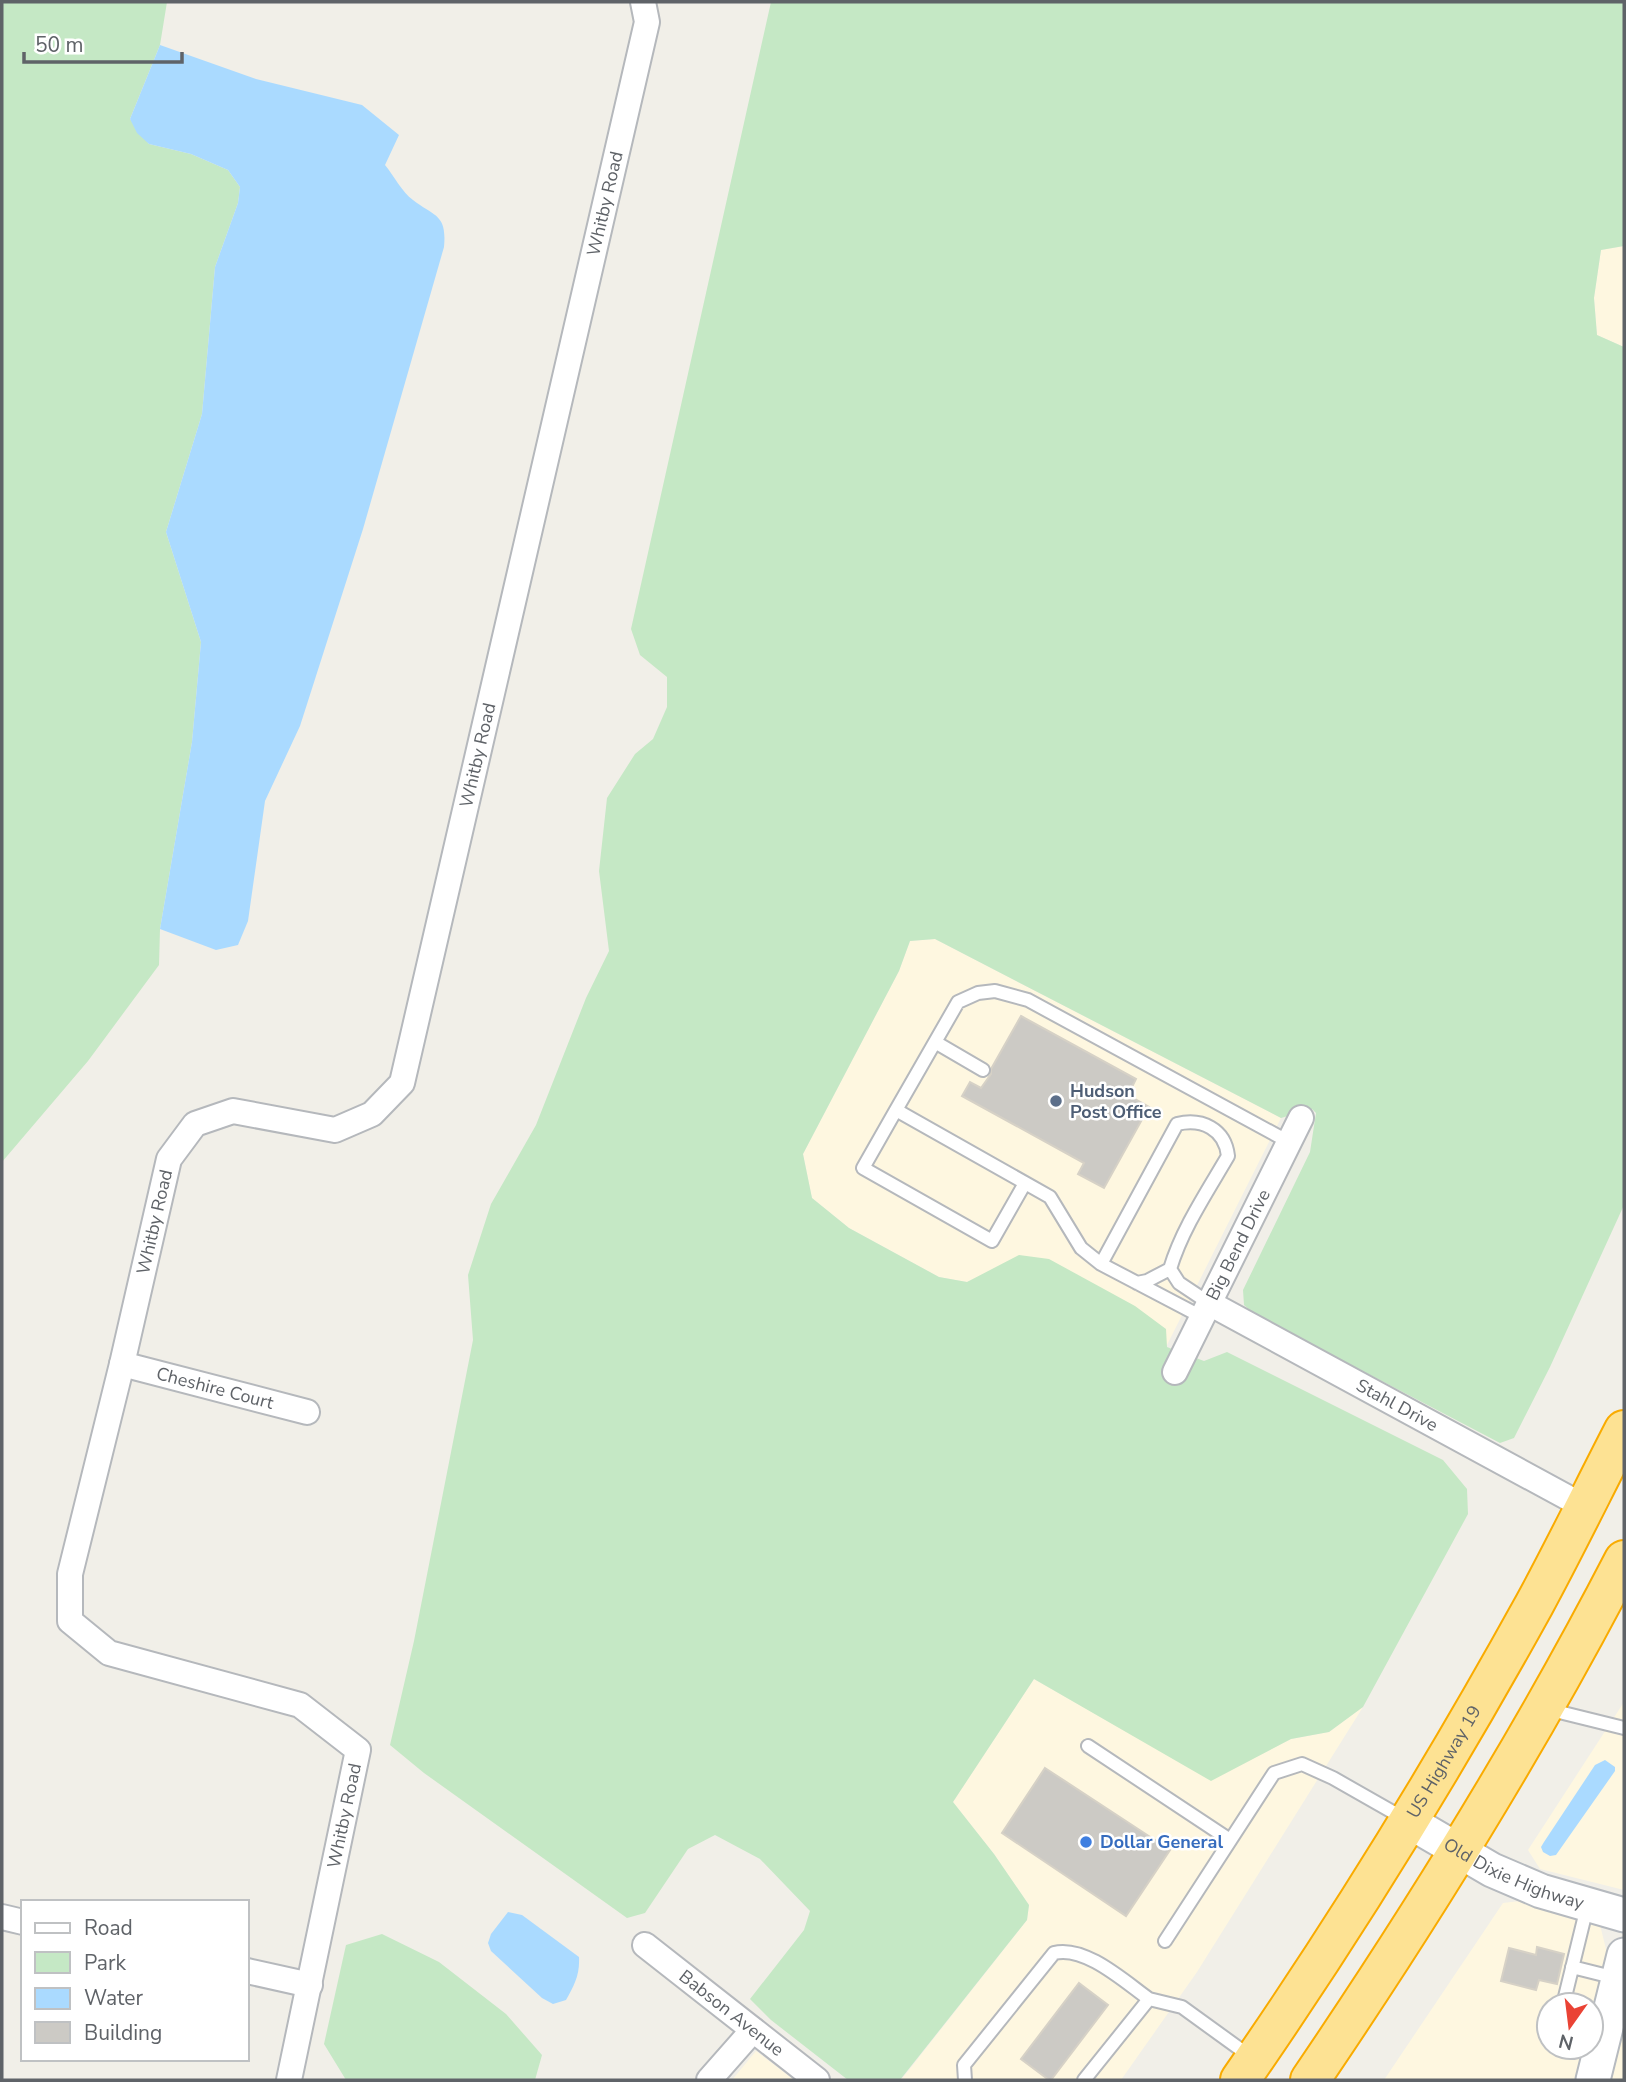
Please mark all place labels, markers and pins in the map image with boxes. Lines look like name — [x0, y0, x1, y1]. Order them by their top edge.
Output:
place label: Hudson Post Office — [1070, 1079, 1162, 1124]
marker: Hudson Post Office — [1048, 1093, 1064, 1109]
place label: Dollar General — [1100, 1830, 1223, 1854]
marker: Dollar General — [1078, 1834, 1094, 1850]

